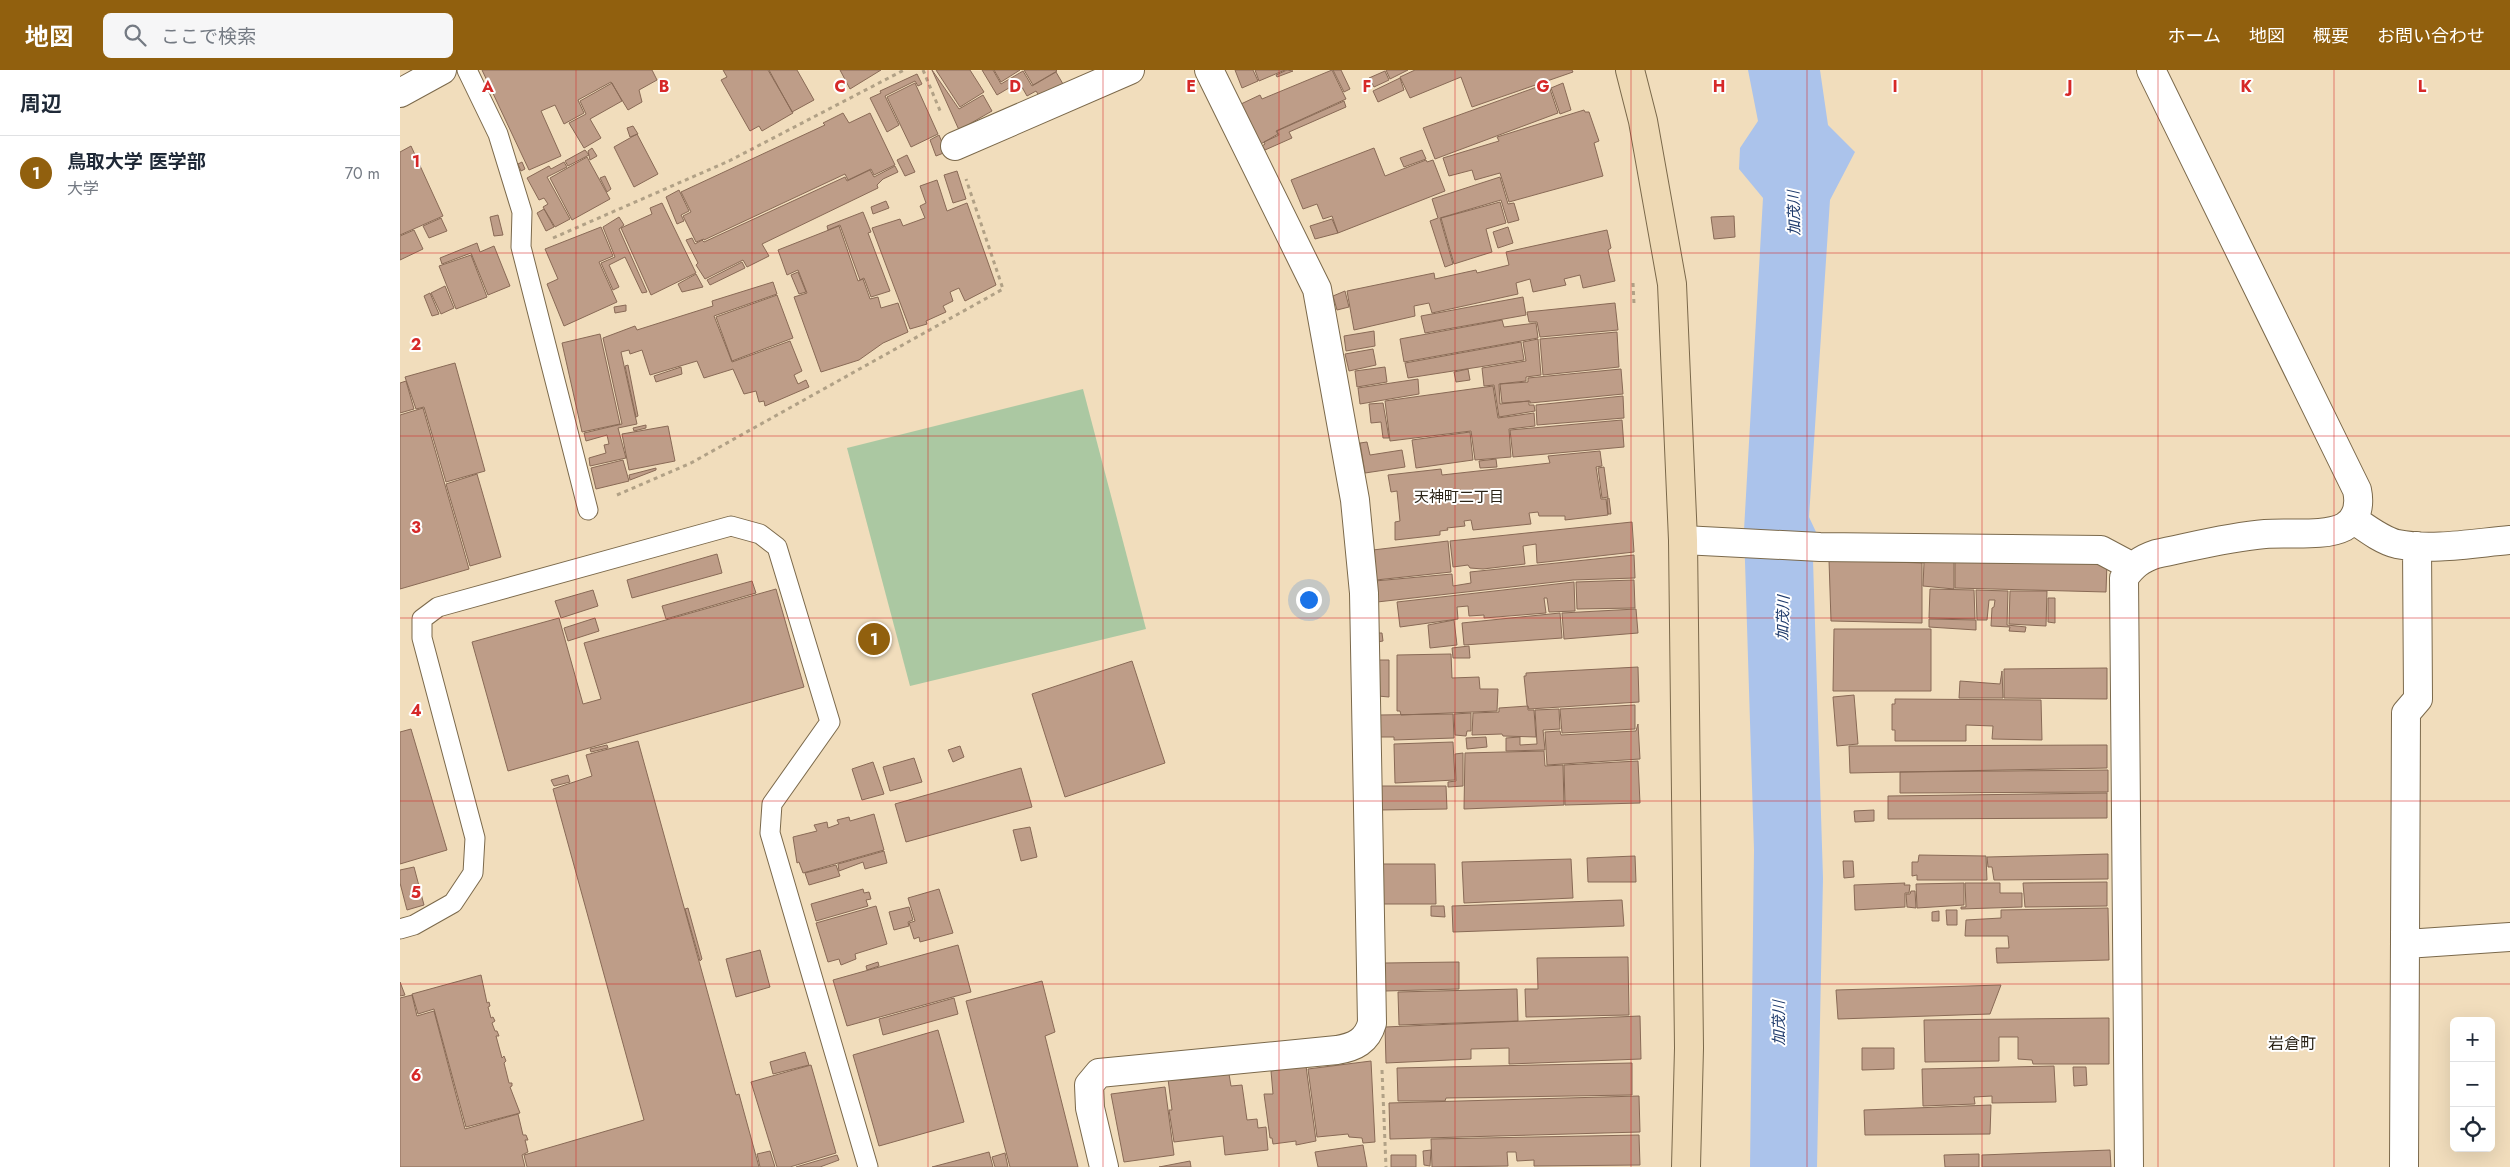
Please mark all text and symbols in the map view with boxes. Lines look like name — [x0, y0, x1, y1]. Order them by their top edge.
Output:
search box — [103, 13, 453, 58]
text: 地図 — [25, 19, 73, 54]
icon: search — [121, 21, 149, 49]
text: ここで検索 — [161, 23, 256, 50]
text: ホーム — [2168, 23, 2221, 49]
text: 地図 — [2249, 23, 2285, 49]
text: 概要 — [2313, 23, 2349, 49]
text: お問い合わせ — [2377, 23, 2485, 49]
text: A — [481, 75, 494, 98]
text: B — [659, 75, 669, 98]
text: C — [834, 75, 846, 98]
text: D — [1009, 75, 1021, 98]
text: E — [1186, 75, 1196, 98]
text: F — [1363, 75, 1371, 98]
text: G — [1536, 75, 1550, 98]
text: H — [1713, 75, 1725, 98]
text: I — [1892, 75, 1898, 98]
text: J — [2064, 75, 2073, 98]
text: K — [2240, 75, 2252, 98]
text: L — [2418, 75, 2427, 98]
text: 周辺 — [20, 89, 62, 119]
text: 鳥取大学 医学部 — [67, 148, 206, 175]
text: 1 — [412, 150, 420, 173]
text: 1 — [32, 162, 40, 185]
text: 70 m — [345, 162, 380, 185]
text: 大学 — [67, 177, 99, 200]
water label: 加茂川 — [1783, 188, 1805, 236]
text: 2 — [411, 333, 421, 356]
district label: 天神町二丁目 — [1414, 486, 1504, 508]
text: 3 — [411, 516, 421, 539]
your location — [1296, 587, 1322, 613]
water label: 加茂川 — [1771, 593, 1795, 641]
pin: 1 — [858, 620, 890, 658]
text: 4 — [410, 699, 422, 722]
text: 5 — [411, 881, 421, 904]
water label: 加茂川 — [1768, 999, 1790, 1046]
map controls — [2450, 1017, 2495, 1152]
button: + — [2450, 1017, 2495, 1062]
district label: 岩倉町 — [2268, 1032, 2316, 1055]
button: − — [2450, 1062, 2495, 1107]
text: 6 — [411, 1064, 421, 1087]
button: locate — [2450, 1107, 2495, 1152]

